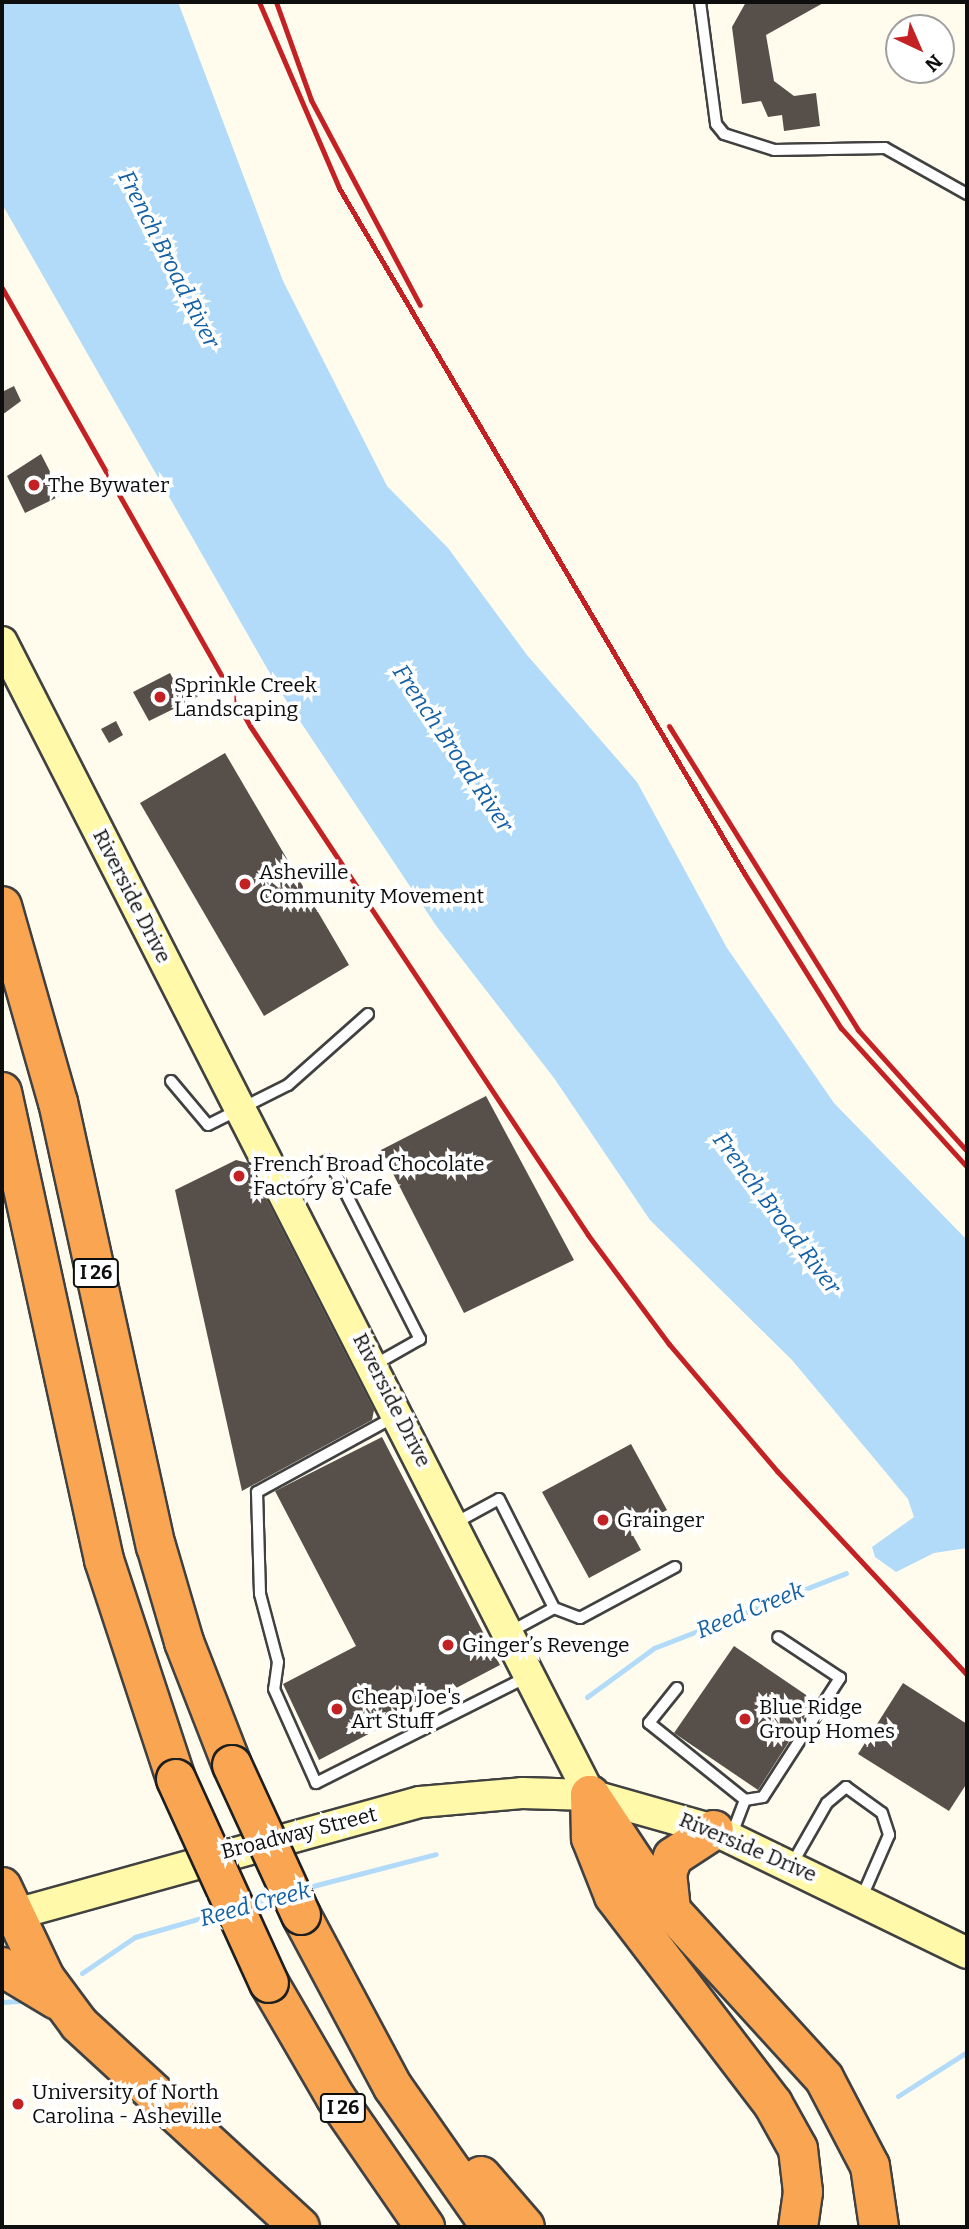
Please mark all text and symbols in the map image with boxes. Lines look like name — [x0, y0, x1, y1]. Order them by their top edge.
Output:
north arrow — [885, 14, 955, 84]
text: N — [920, 50, 947, 76]
water label: French Broad River — [112, 166, 226, 352]
place label: The Bywater — [48, 472, 169, 498]
marker: The Bywater — [26, 477, 42, 493]
water label: French Broad River — [387, 659, 519, 837]
place label: Sprinkle Creek Landscaping — [174, 672, 317, 722]
marker: Sprinkle Creek Landscaping — [152, 689, 168, 705]
street label: Riverside Drive — [87, 825, 177, 967]
place label: Asheville Community Movement — [259, 859, 484, 909]
marker: Asheville Community Movement — [237, 876, 253, 892]
water label: French Broad River — [707, 1127, 847, 1299]
place label: French Broad Chocolate Factory & Cafe — [253, 1151, 484, 1201]
marker: French Broad Chocolate Factory & Cafe — [231, 1168, 247, 1184]
road number: I 26 — [72, 1258, 120, 1288]
street label: Riverside Drive — [347, 1329, 437, 1471]
place label: Grainger — [617, 1507, 704, 1533]
marker: Grainger — [595, 1512, 611, 1528]
water label: Reed Creek — [692, 1576, 808, 1644]
place label: Ginger’s Revenge — [462, 1632, 630, 1658]
marker: Ginger’s Revenge — [440, 1637, 456, 1653]
place label: Cheap Joe's Art Stuff — [351, 1684, 461, 1734]
place label: Blue Ridge Group Homes — [759, 1694, 895, 1744]
marker: Cheap Joe's Art Stuff — [329, 1701, 345, 1717]
marker: Blue Ridge Group Homes — [737, 1711, 753, 1727]
street label: Broadway Street — [219, 1801, 379, 1865]
street label: Riverside Drive — [676, 1807, 820, 1887]
water label: Reed Creek — [197, 1876, 313, 1932]
place label: University of North Carolina - Asheville — [32, 2079, 222, 2129]
road number: I 26 — [318, 2092, 368, 2124]
marker: University of North Carolina - Asheville — [10, 2096, 26, 2112]

